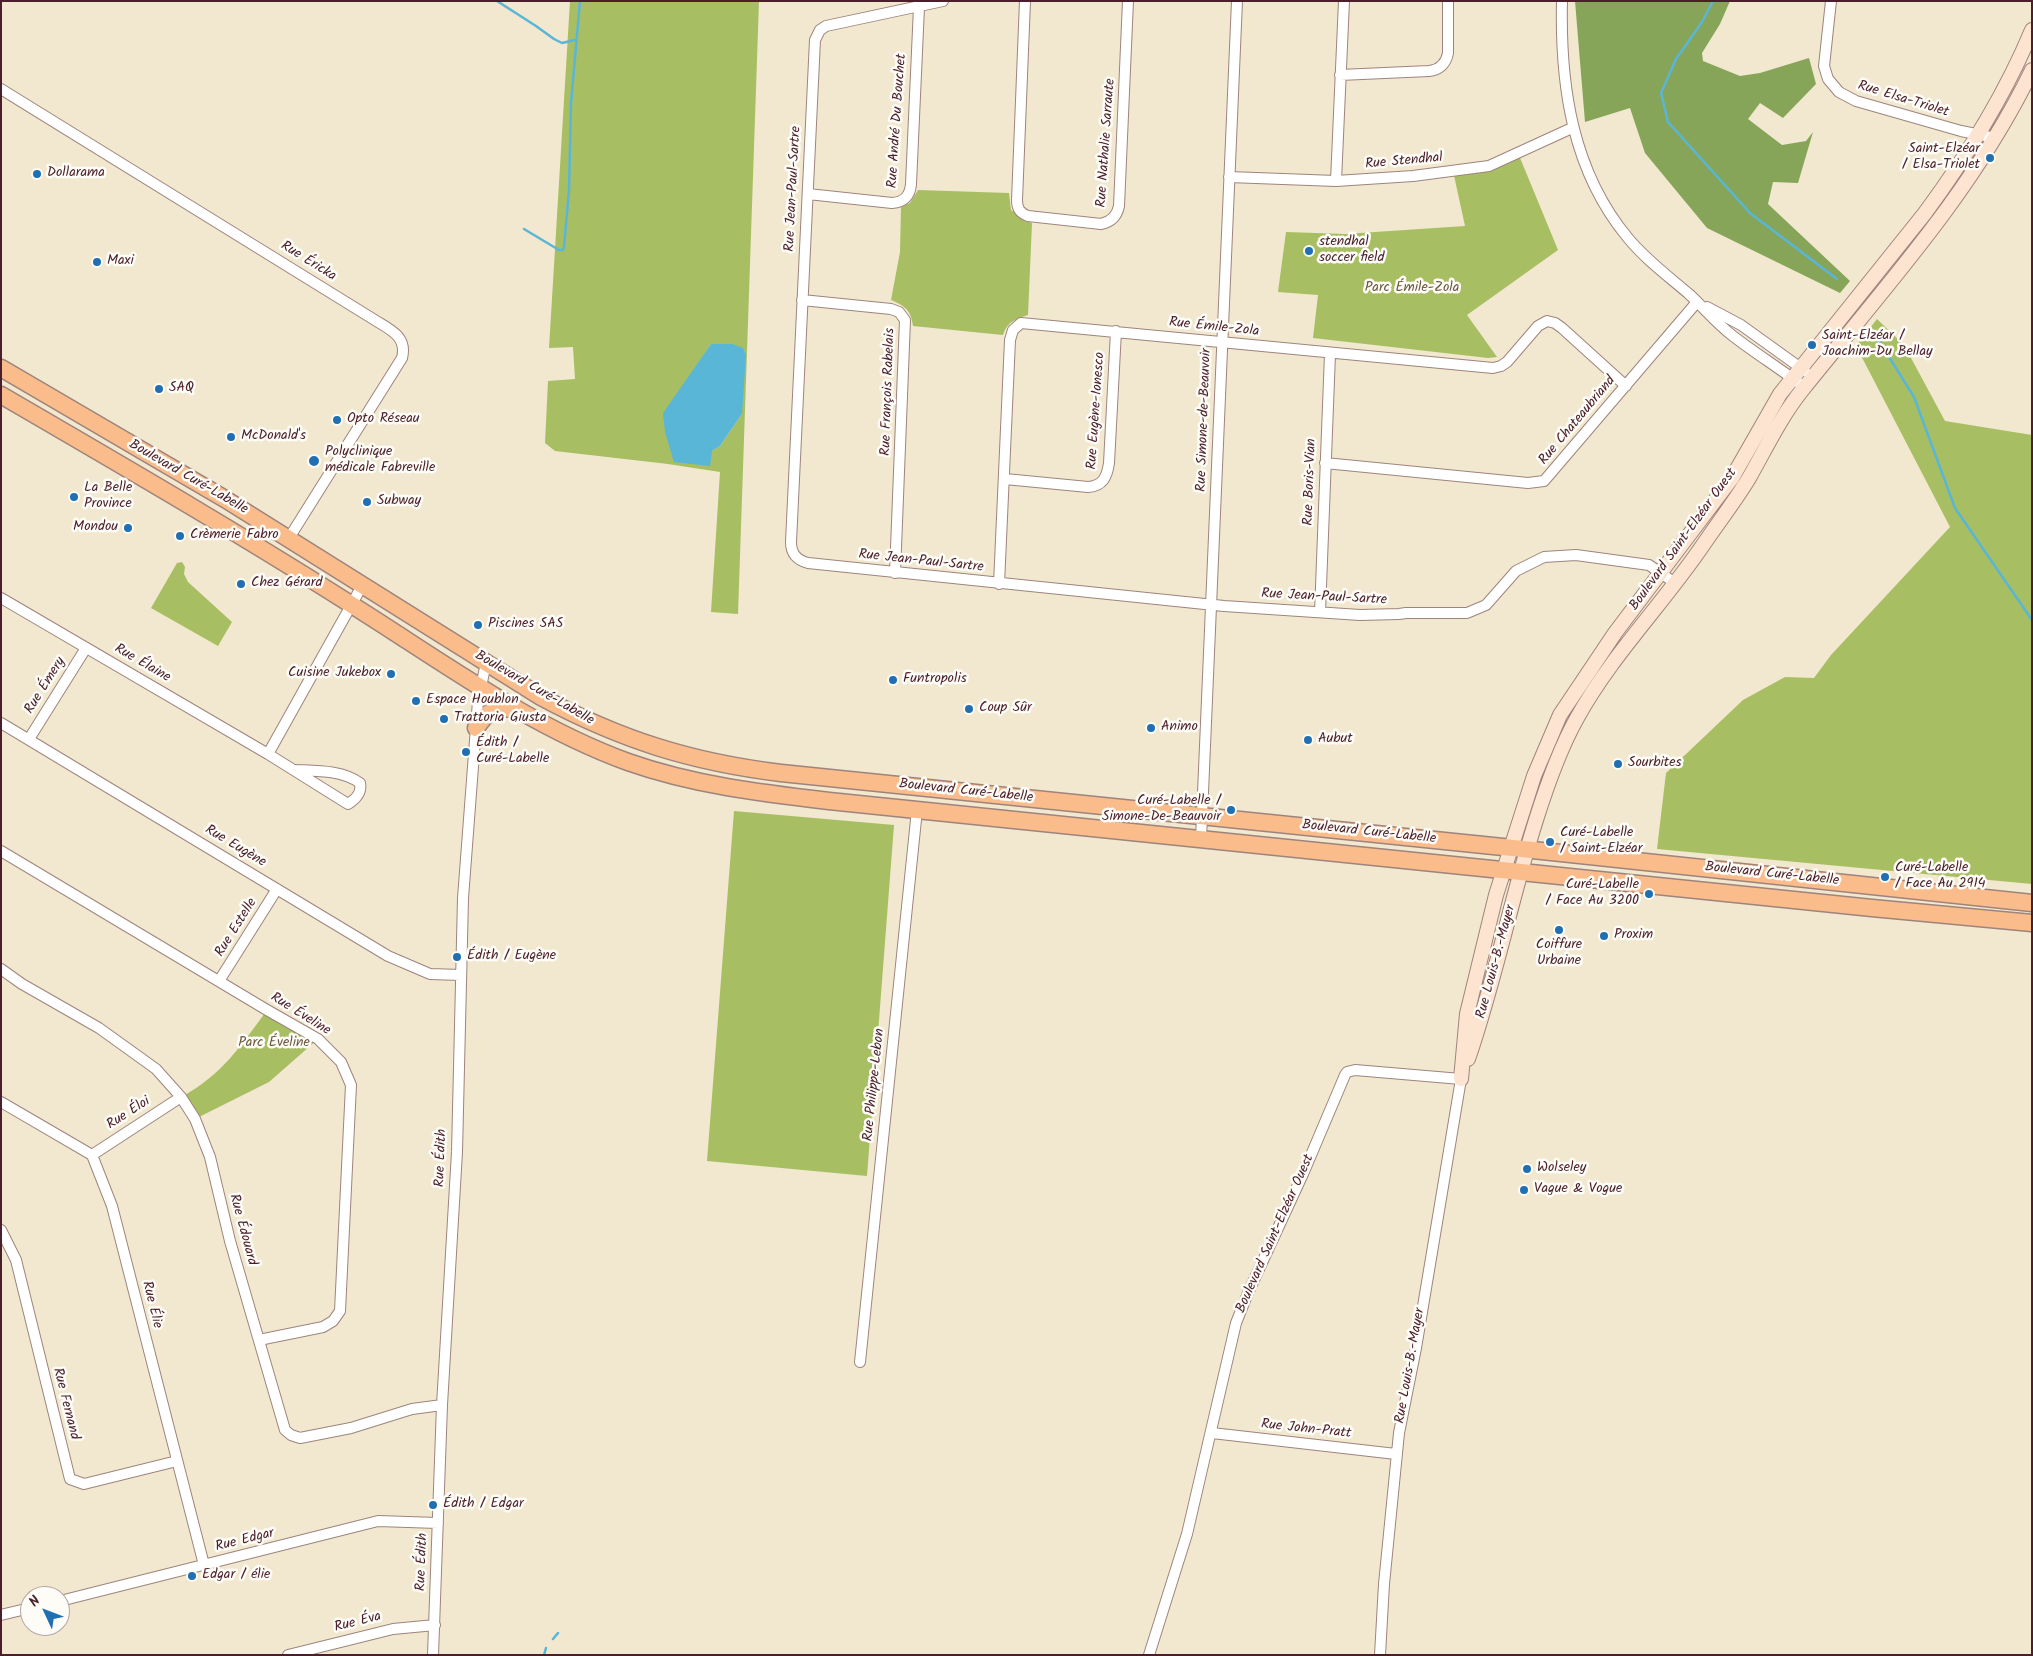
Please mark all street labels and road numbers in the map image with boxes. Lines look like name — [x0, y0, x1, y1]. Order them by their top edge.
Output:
street label: Rue André Du Bouchet — [885, 53, 911, 189]
street label: Rue Nathalie Sarraute — [1094, 78, 1120, 208]
street label: Rue Elsa-Triolet — [1855, 78, 1951, 122]
street label: Rue Jean-Paul-Sartre — [782, 126, 806, 252]
street label: Rue Stendhal — [1364, 150, 1444, 174]
street label: Rue Éricka — [277, 238, 339, 286]
street label: Rue Émile-Zola — [1168, 315, 1260, 341]
street label: Rue François Rabelais — [878, 328, 900, 456]
street label: Rue Simone-de-Beauvoir — [1194, 348, 1216, 492]
street label: Rue Eugène-Ionesco — [1085, 352, 1109, 470]
street label: Rue Chateaubriand — [1536, 373, 1620, 469]
street label: Boulevard Curé-Labelle — [125, 437, 251, 519]
street label: Rue Boris-Vian — [1301, 438, 1321, 526]
street label: Boulevard Saint-Elzéar Ouest — [1627, 466, 1741, 614]
street label: Rue Jean-Paul-Sartre — [858, 547, 984, 577]
street label: Rue Jean-Paul-Sartre — [1261, 586, 1387, 610]
street label: Rue Élaine — [111, 641, 173, 687]
street label: Boulevard Curé-Labelle — [471, 648, 597, 730]
street label: Rue Émery — [22, 655, 70, 717]
street label: Boulevard Curé-Labelle — [898, 777, 1034, 807]
street label: Boulevard Curé-Labelle — [1301, 818, 1437, 848]
street label: Rue Eugène — [201, 822, 269, 872]
street label: Boulevard Curé-Labelle — [1704, 860, 1840, 890]
street label: Rue Estelle — [212, 896, 262, 960]
street label: Rue Louis-B.-Mayer — [1474, 903, 1520, 1021]
street label: Rue Éveline — [267, 990, 333, 1040]
street label: Rue Philippe-Lebon — [861, 1028, 889, 1142]
street label: Rue Éloi — [104, 1094, 154, 1134]
street label: Rue Édith — [433, 1129, 451, 1187]
street label: Boulevard Saint-Elzéar Ouest — [1233, 1152, 1319, 1316]
street label: Rue Édouard — [224, 1192, 260, 1268]
street label: Rue Élie — [137, 1280, 165, 1330]
street label: Rue Louis-B.-Mayer — [1393, 1307, 1429, 1425]
street label: Rue Fernand — [48, 1366, 82, 1442]
street label: Rue John-Pratt — [1260, 1417, 1352, 1443]
street label: Rue Edgar — [214, 1526, 276, 1556]
street label: Rue Édith — [414, 1533, 432, 1591]
street label: Rue Éva — [333, 1609, 383, 1637]

